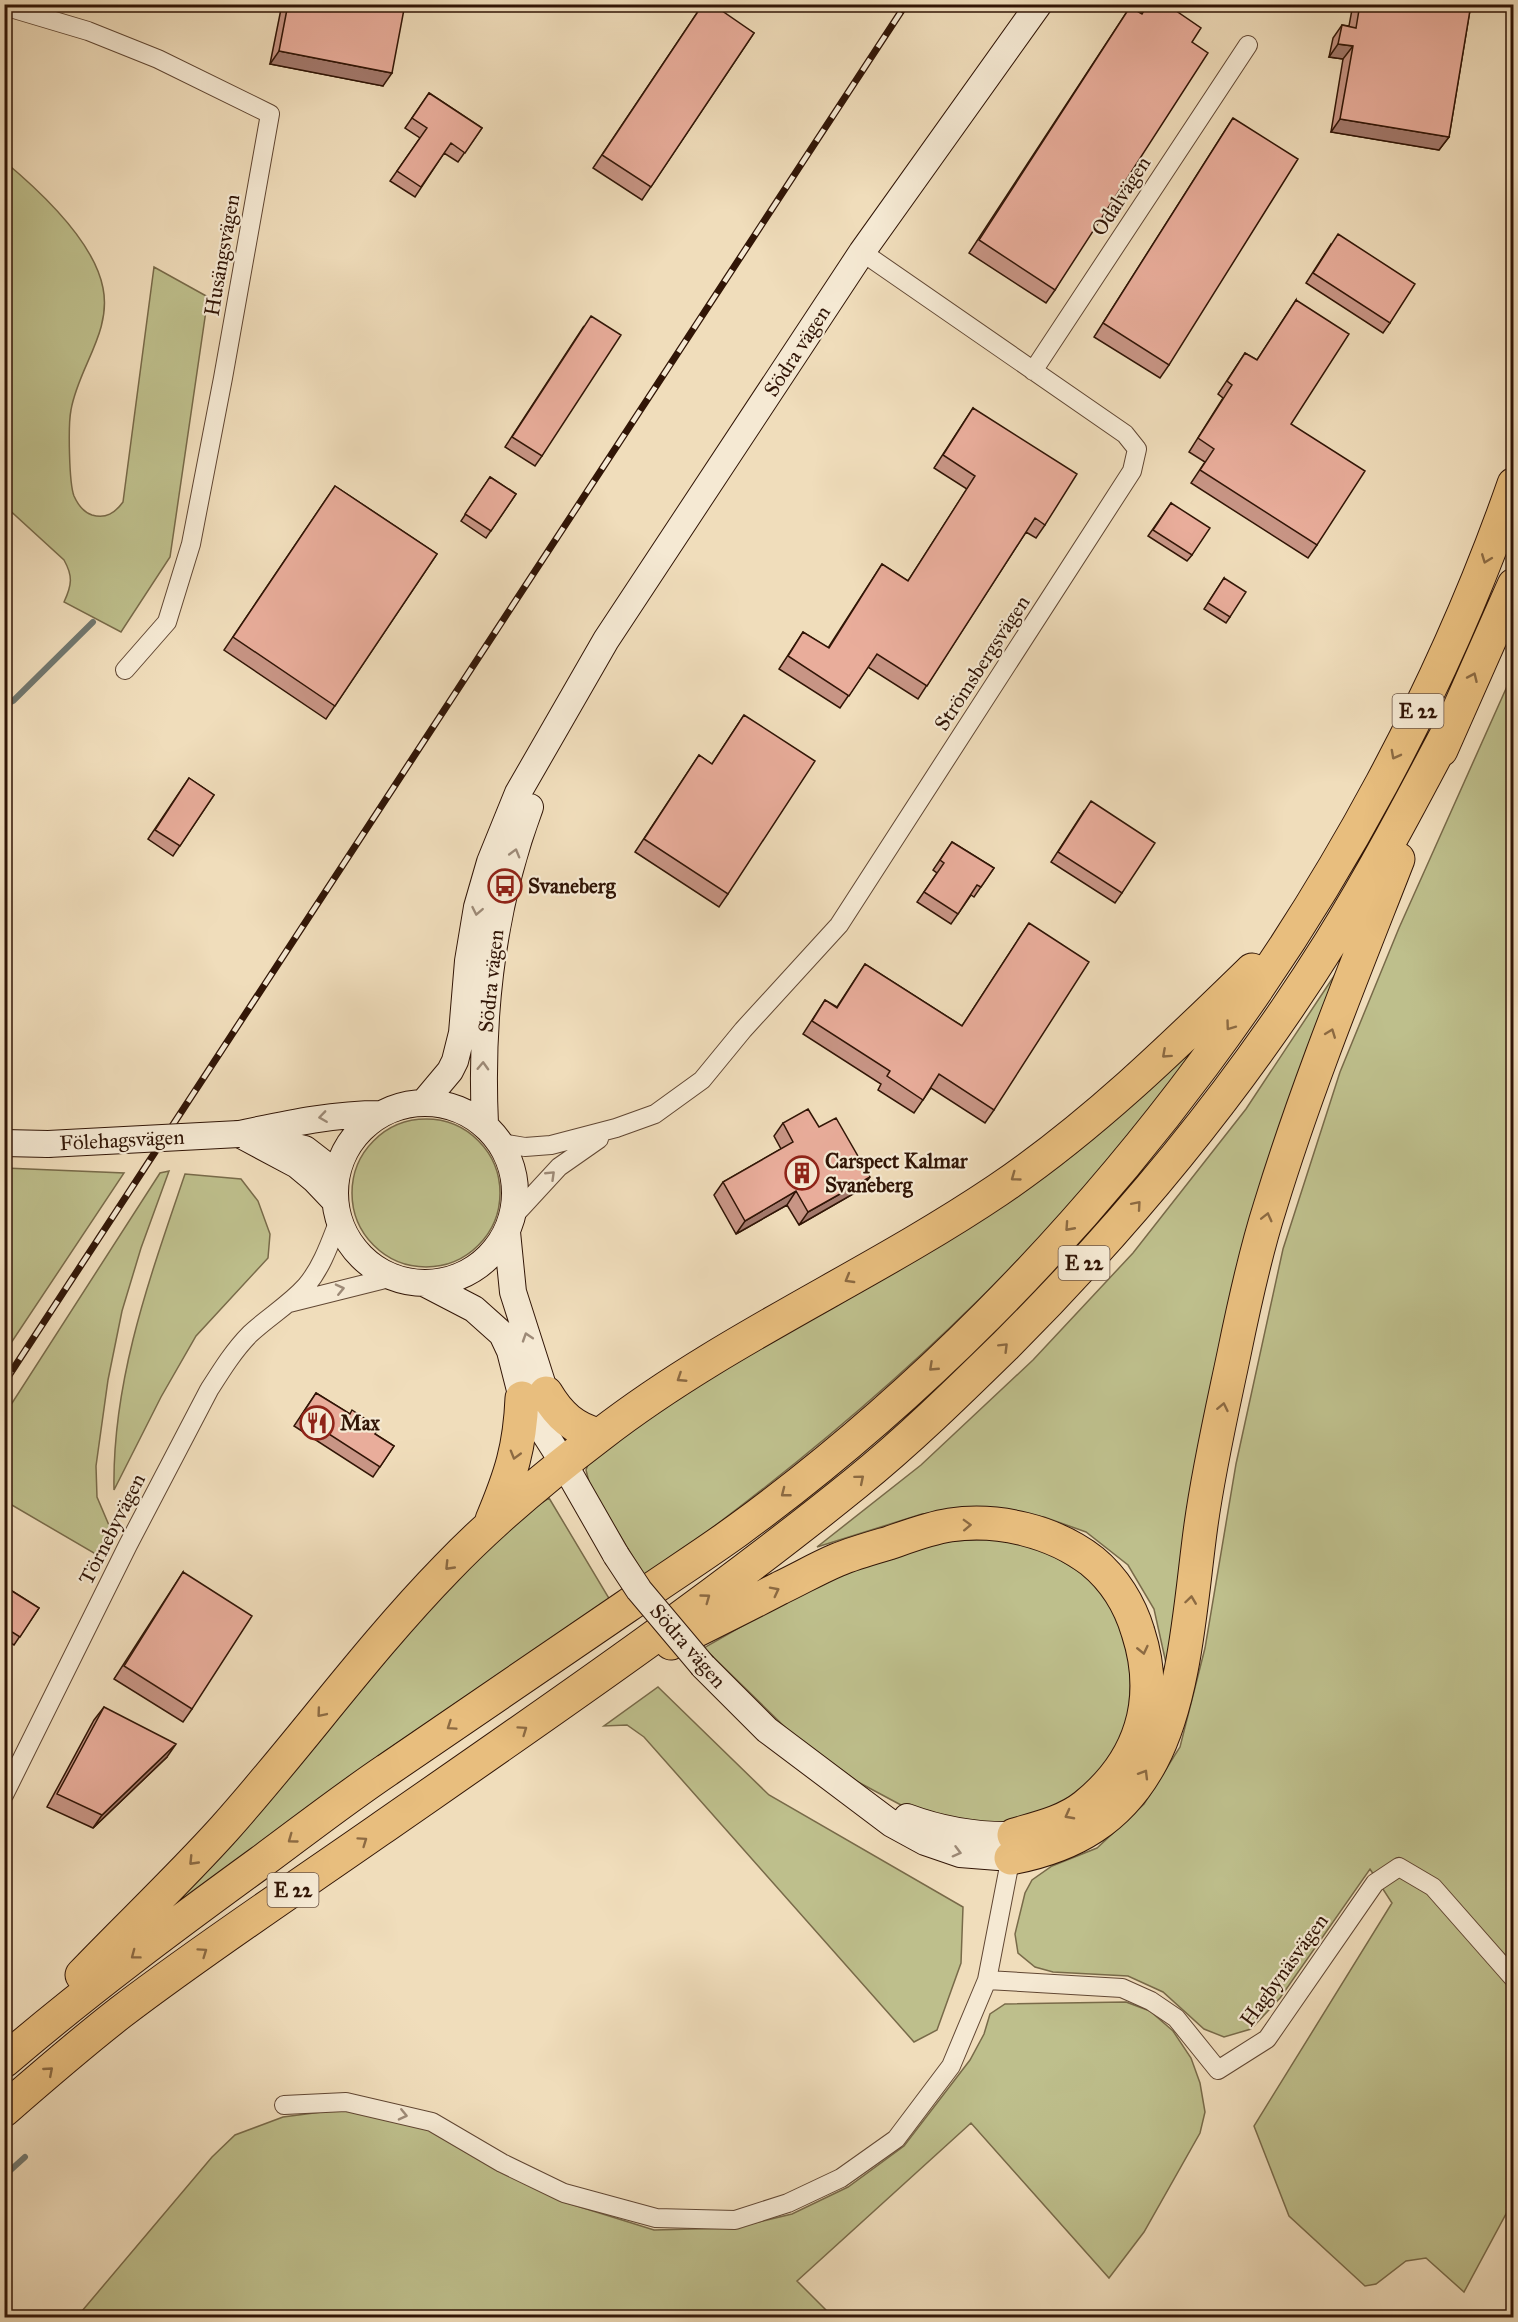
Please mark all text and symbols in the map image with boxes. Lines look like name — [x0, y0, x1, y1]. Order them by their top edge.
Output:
street label: Odalvägen — [1086, 151, 1156, 241]
street label: Husängsvägen — [198, 192, 246, 318]
street label: Södra vägen — [758, 301, 836, 401]
one-way arrow — [1480, 553, 1493, 564]
street label: Strömsbergsvägen — [929, 590, 1035, 736]
one-way arrow — [1466, 672, 1478, 683]
road number: E 22 — [1392, 694, 1444, 728]
one-way arrow — [1391, 749, 1403, 760]
one-way arrow — [508, 848, 520, 859]
bus stop icon: Svaneberg — [487, 868, 523, 904]
place label: Svaneberg — [528, 873, 617, 899]
one-way arrow — [471, 906, 484, 916]
street label: Södra vägen — [473, 928, 509, 1034]
one-way arrow — [1227, 1020, 1238, 1031]
one-way arrow — [1323, 1028, 1336, 1039]
one-way arrow — [1162, 1047, 1172, 1058]
one-way arrow — [477, 1062, 489, 1071]
one-way arrow — [318, 1110, 327, 1123]
street label: Fölehagsvägen — [59, 1124, 185, 1156]
place label: Carspect Kalmar Svaneberg — [825, 1148, 969, 1198]
building icon: Carspect Kalmar Svaneberg — [784, 1155, 820, 1191]
one-way arrow — [1011, 1170, 1022, 1181]
one-way arrow — [544, 1171, 555, 1182]
one-way arrow — [1130, 1201, 1141, 1212]
one-way arrow — [1260, 1213, 1273, 1223]
one-way arrow — [1065, 1221, 1076, 1231]
road number: E 22 — [1058, 1246, 1110, 1280]
one-way arrow — [844, 1271, 855, 1283]
one-way arrow — [335, 1284, 345, 1297]
one-way arrow — [522, 1332, 534, 1343]
one-way arrow — [997, 1343, 1007, 1354]
one-way arrow — [930, 1360, 940, 1371]
one-way arrow — [677, 1371, 688, 1382]
one-way arrow — [1216, 1403, 1229, 1413]
restaurant icon: Max — [299, 1405, 335, 1441]
place label: Max — [340, 1410, 381, 1436]
one-way arrow — [510, 1450, 523, 1460]
street label: Törnebyvägen — [73, 1469, 151, 1589]
one-way arrow — [854, 1475, 865, 1486]
one-way arrow — [781, 1486, 792, 1497]
one-way arrow — [963, 1518, 972, 1531]
one-way arrow — [445, 1559, 456, 1570]
one-way arrow — [769, 1587, 780, 1598]
one-way arrow — [700, 1594, 711, 1605]
one-way arrow — [1184, 1595, 1197, 1604]
street label: Södra vägen — [644, 1598, 732, 1694]
one-way arrow — [1135, 1644, 1148, 1654]
one-way arrow — [317, 1706, 328, 1717]
one-way arrow — [447, 1719, 458, 1730]
one-way arrow — [517, 1726, 528, 1737]
one-way arrow — [1136, 1770, 1148, 1780]
one-way arrow — [1065, 1808, 1076, 1819]
one-way arrow — [288, 1832, 299, 1843]
one-way arrow — [356, 1837, 367, 1848]
one-way arrow — [951, 1845, 962, 1857]
one-way arrow — [190, 1853, 201, 1864]
road number: E 22 — [268, 1873, 318, 1907]
street label: Hagbynäsvägen — [1234, 1908, 1334, 2032]
one-way arrow — [131, 1947, 142, 1958]
one-way arrow — [196, 1948, 207, 1959]
one-way arrow — [42, 2067, 52, 2078]
one-way arrow — [398, 2108, 408, 2121]

